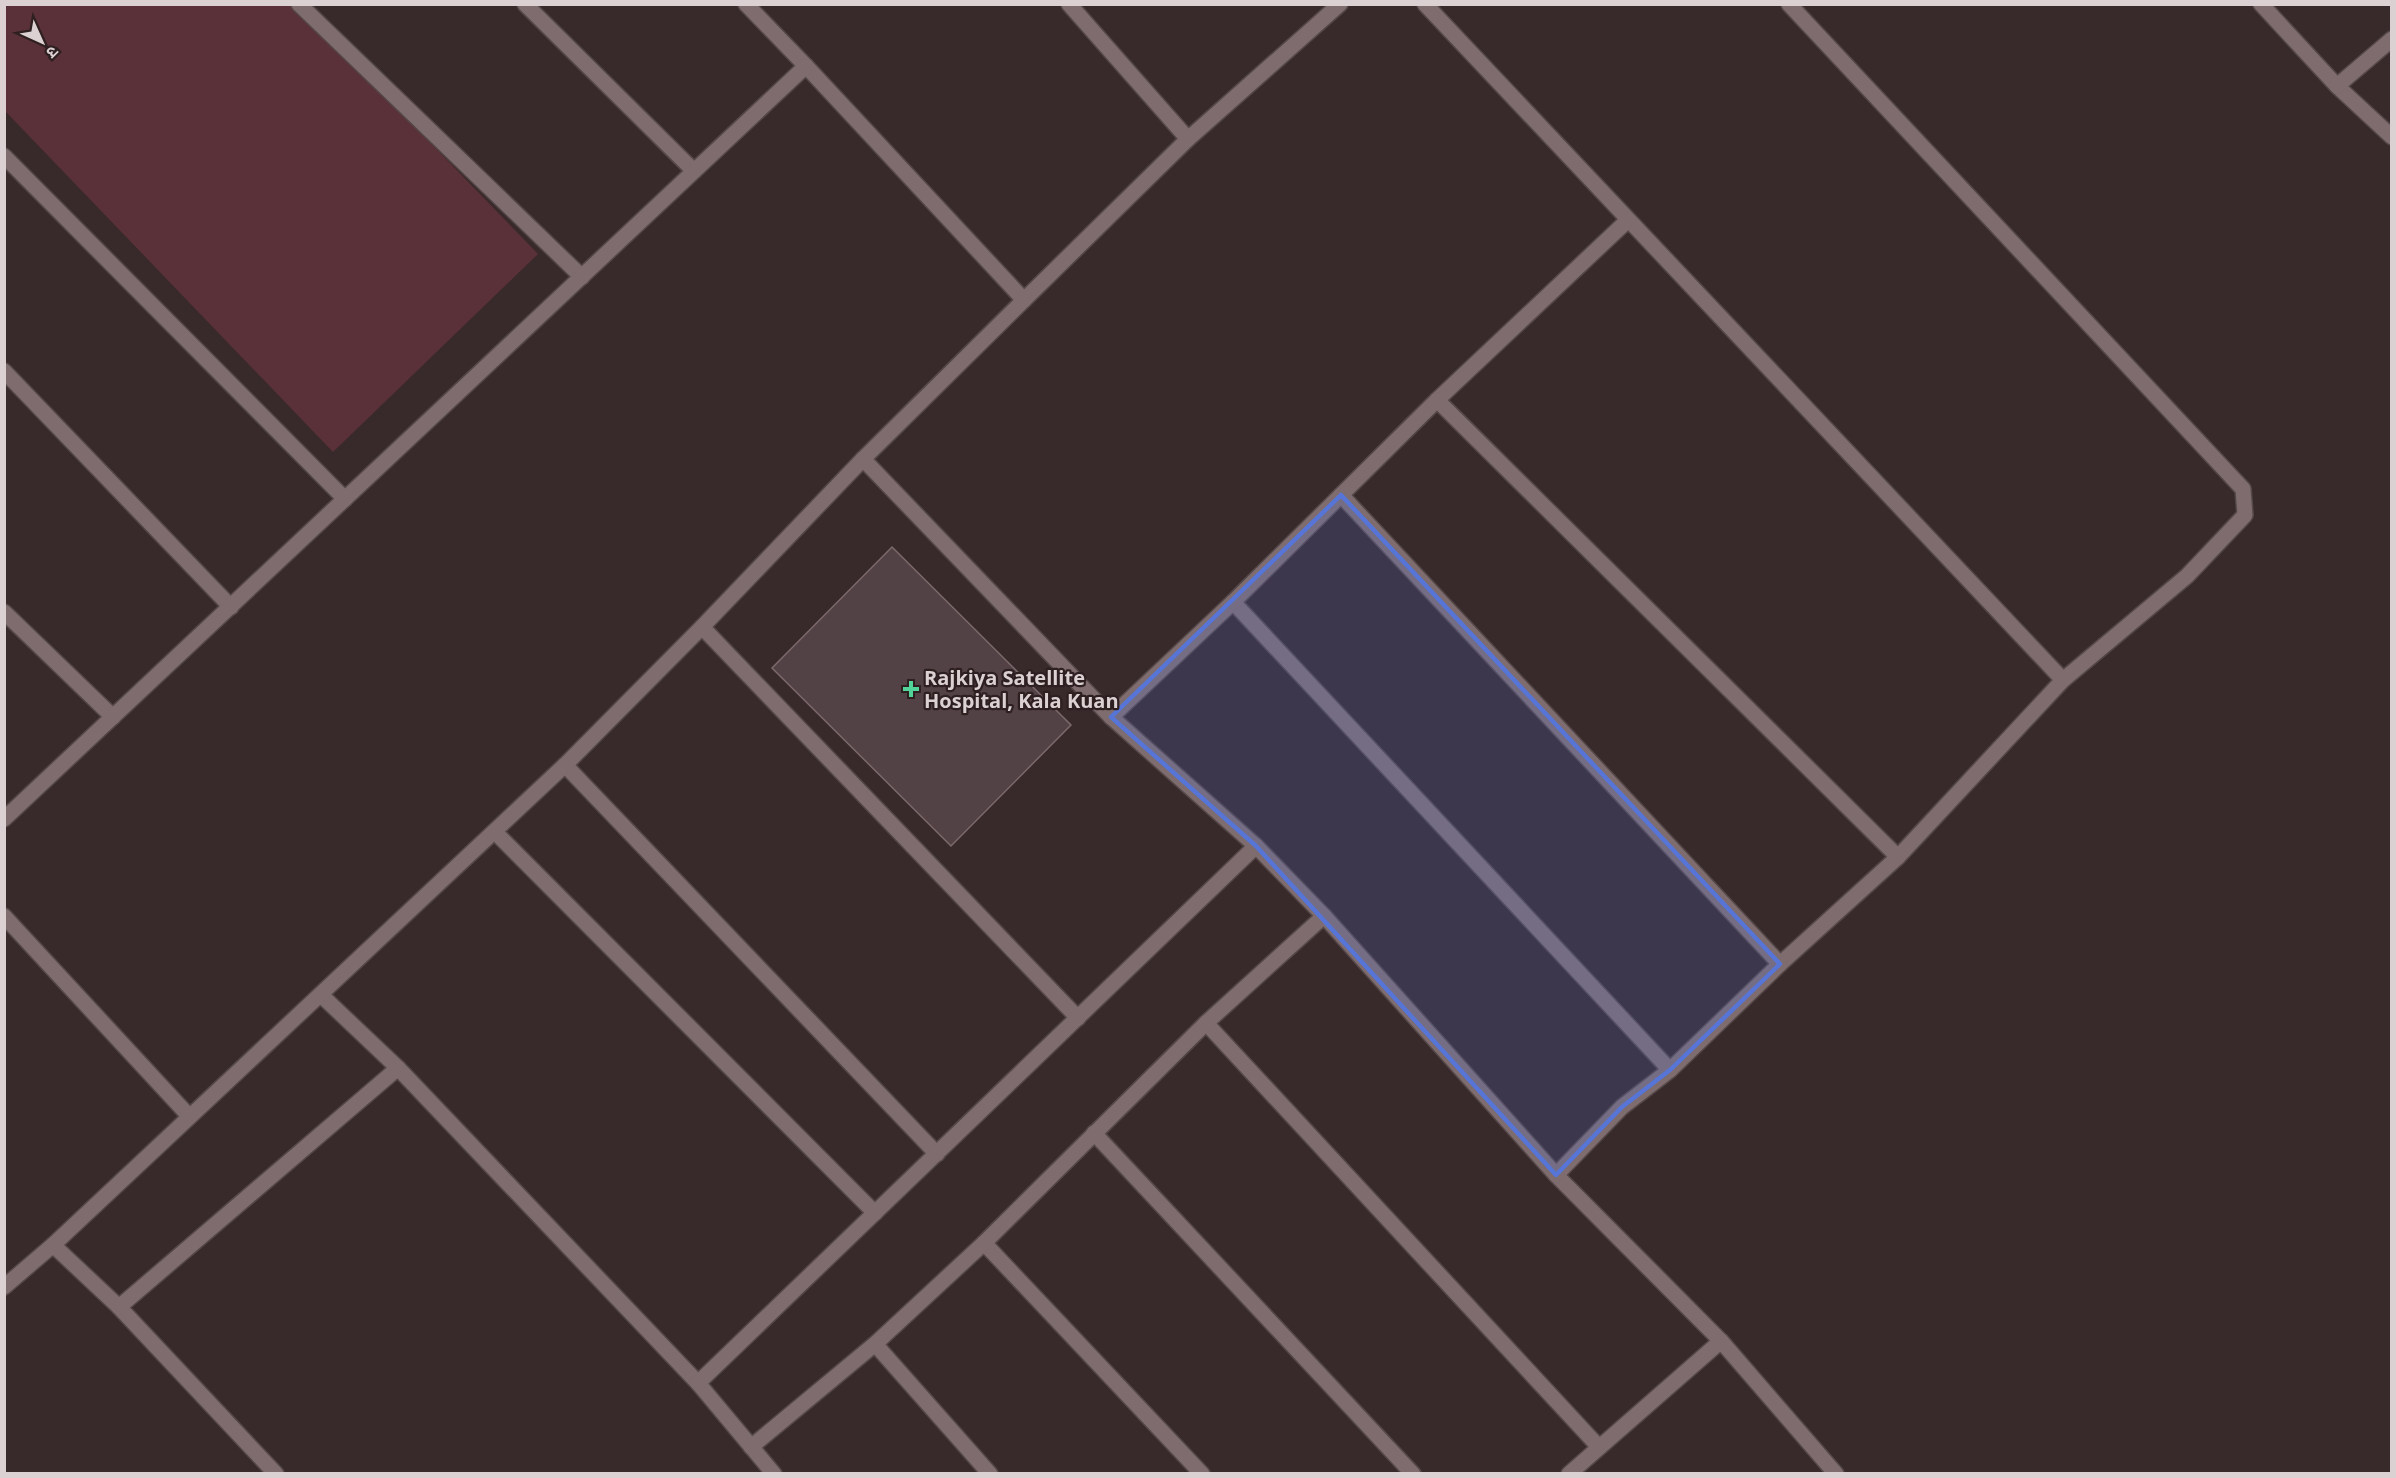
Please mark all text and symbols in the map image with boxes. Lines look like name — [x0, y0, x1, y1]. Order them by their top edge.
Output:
north arrow — [12, 12, 72, 72]
text: उ — [41, 42, 64, 64]
place label: Rajkiya Satellite Hospital, Kala Kuan — [924, 664, 1119, 714]
marker: Rajkiya Satellite Hospital, Kala Kuan — [902, 680, 920, 698]

